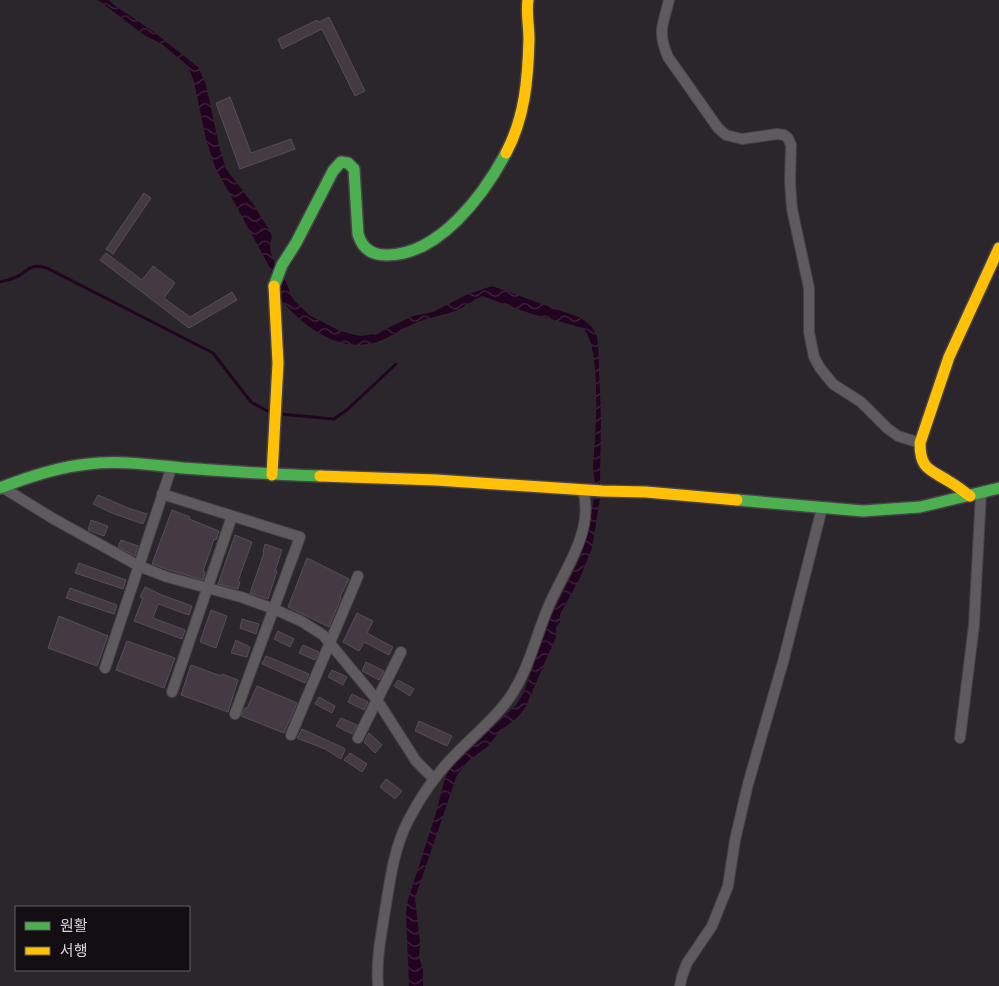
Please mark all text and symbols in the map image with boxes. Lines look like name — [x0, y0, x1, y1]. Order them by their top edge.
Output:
legend — [15, 906, 190, 971]
text: 원활 — [60, 917, 88, 935]
text: 서행 — [60, 942, 88, 960]

